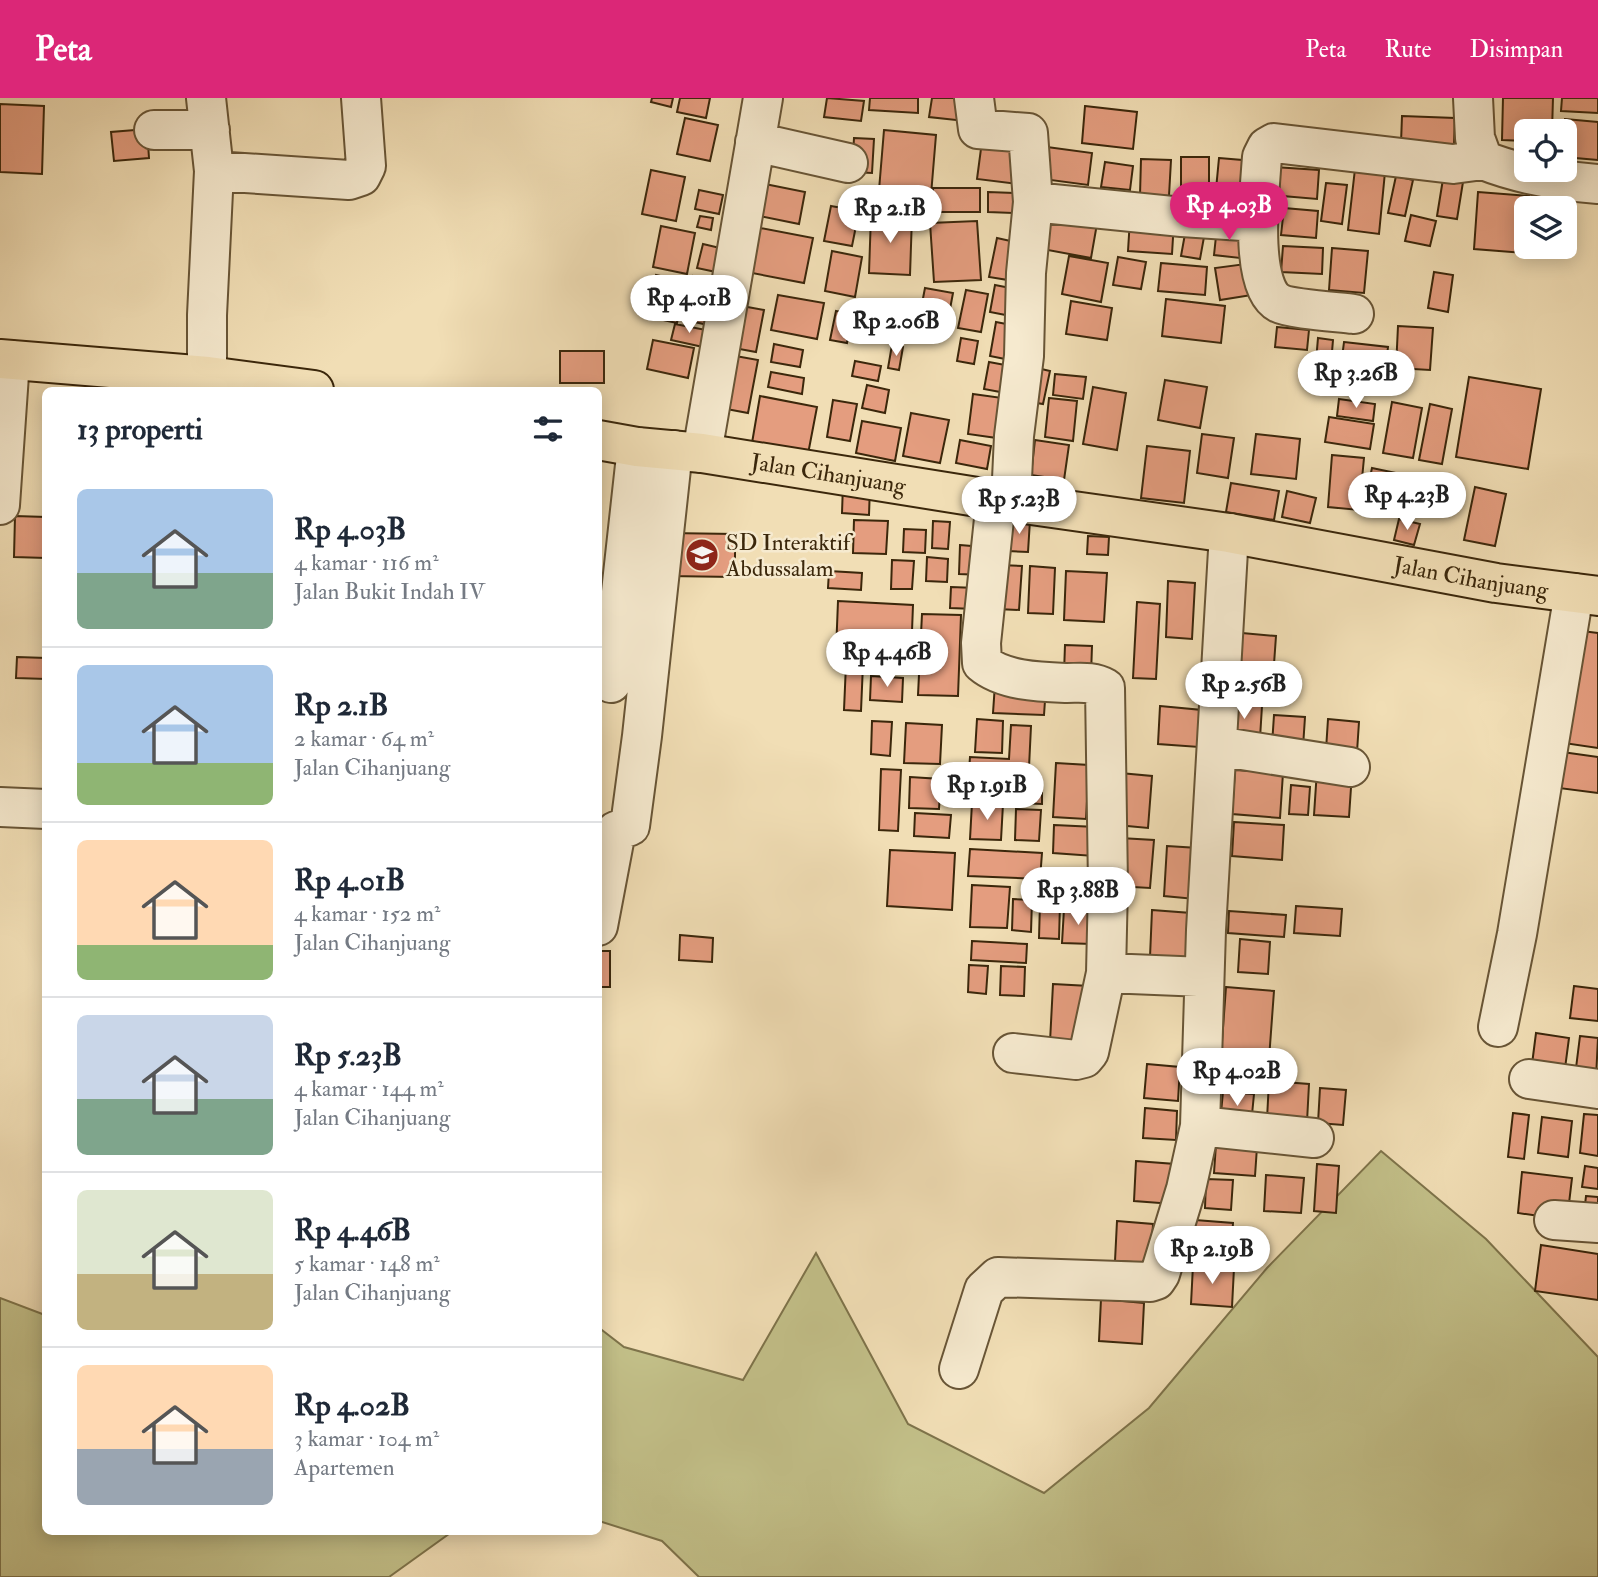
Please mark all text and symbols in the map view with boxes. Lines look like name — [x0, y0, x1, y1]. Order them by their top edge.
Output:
text: Peta — [35, 29, 92, 70]
text: Peta — [1305, 34, 1346, 65]
text: Rute — [1384, 34, 1432, 65]
text: Disimpan — [1470, 34, 1563, 65]
map controls — [1514, 119, 1577, 259]
button: locate — [1514, 119, 1577, 182]
pin: Rp 4.03B — [1157, 183, 1301, 242]
pin: Rp 2.1B — [825, 186, 955, 245]
text: Rp 4.03B — [1186, 190, 1272, 219]
text: Rp 2.1B — [854, 193, 926, 222]
button: layers — [1514, 196, 1577, 259]
pin: Rp 4.01B — [617, 275, 761, 335]
text: Rp 4.01B — [646, 283, 732, 312]
pin: Rp 2.06B — [824, 299, 968, 358]
text: Rp 2.06B — [852, 306, 940, 335]
pin: Rp 3.26B — [1284, 350, 1428, 410]
text: Rp 3.26B — [1314, 358, 1398, 387]
icon: filters — [529, 410, 567, 448]
text: 13 properti — [77, 411, 203, 448]
street label: Jalan Cihanjuang — [748, 446, 909, 500]
pin: Rp 4.23B — [1335, 472, 1479, 532]
pin: Rp 5.23B — [947, 476, 1091, 536]
text: Rp 4.23B — [1364, 480, 1450, 509]
text: Rp 5.23B — [978, 484, 1060, 513]
text: Rp 4.03B — [294, 511, 406, 548]
icon: home — [133, 517, 217, 601]
place label: SD Interaktif Abdussalam — [725, 528, 854, 583]
school or university icon: SD Interaktif Abdussalam — [683, 536, 721, 574]
text: 4 kamar · 116 m² — [294, 548, 439, 577]
street label: Jalan Cihanjuang — [1390, 549, 1551, 604]
text: Jalan Bukit Indah IV — [294, 577, 485, 606]
pin: Rp 4.46B — [815, 630, 959, 689]
text: Rp 4.46B — [842, 637, 932, 666]
pin: Rp 2.56B — [1172, 662, 1316, 721]
text: Rp 2.56B — [1201, 669, 1287, 698]
text: Rp 2.1B — [294, 687, 388, 724]
icon: home — [133, 693, 217, 777]
text: 2 kamar · 64 m² — [294, 724, 434, 753]
text: Jalan Cihanjuang — [294, 753, 450, 782]
pin: Rp 1.91B — [915, 762, 1059, 822]
text: Rp 1.91B — [947, 770, 1027, 799]
text: Rp 4.01B — [294, 862, 405, 899]
icon: home — [133, 868, 217, 952]
pin: Rp 3.88B — [1006, 868, 1150, 927]
text: Rp 3.88B — [1037, 875, 1119, 904]
text: 4 kamar · 152 m² — [294, 899, 441, 928]
text: Jalan Cihanjuang — [294, 928, 450, 957]
text: Rp 5.23B — [294, 1037, 402, 1074]
icon: home — [133, 1043, 217, 1127]
pin: Rp 4.02B — [1165, 1048, 1309, 1108]
text: Rp 4.02B — [1193, 1056, 1281, 1085]
text: 4 kamar · 144 m² — [294, 1074, 444, 1103]
text: Jalan Cihanjuang — [294, 1103, 450, 1132]
text: Rp 4.46B — [294, 1212, 411, 1249]
icon: home — [133, 1218, 217, 1302]
pin: Rp 2.19B — [1140, 1226, 1284, 1286]
text: Rp 2.19B — [1170, 1234, 1254, 1263]
text: 5 kamar · 148 m² — [294, 1249, 440, 1278]
text: Jalan Cihanjuang — [294, 1278, 450, 1307]
text: Rp 4.02B — [294, 1387, 410, 1424]
icon: home — [133, 1393, 217, 1477]
text: 3 kamar · 104 m² — [294, 1424, 439, 1453]
text: Apartemen — [294, 1453, 395, 1482]

